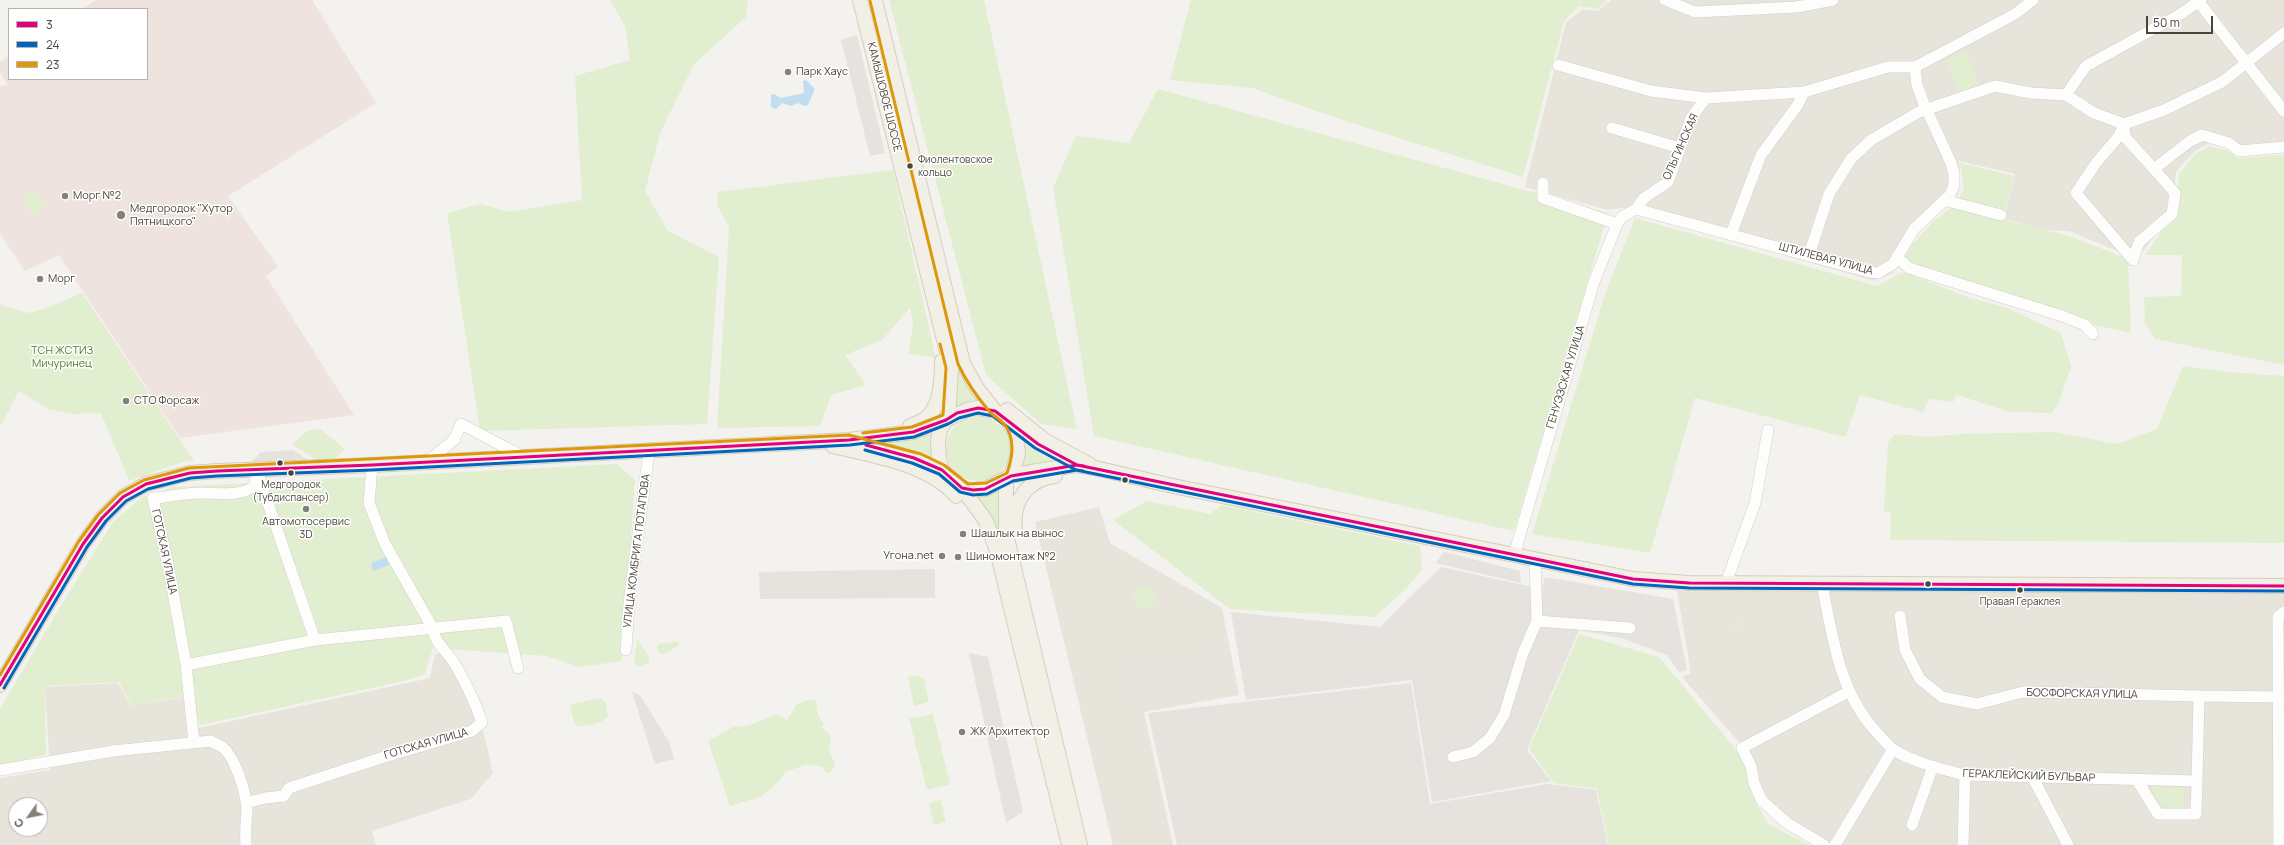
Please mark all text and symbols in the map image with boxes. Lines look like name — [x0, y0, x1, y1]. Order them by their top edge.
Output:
legend — [8, 8, 148, 80]
scale bar — [2148, 8, 2215, 34]
text: 50 m — [2153, 14, 2180, 31]
text: 3 — [46, 16, 53, 33]
text: 24 — [46, 36, 60, 53]
street label: КАМЫШОВОЕ ШОССЕ — [864, 41, 904, 153]
text: 23 — [46, 56, 59, 73]
place label: Парк Хаус — [796, 65, 848, 79]
marker: Парк Хаус — [783, 67, 793, 77]
street label: ОЛЬГИНСКАЯ — [1660, 112, 1702, 182]
place label: Фиолентовское кольцо — [918, 154, 993, 178]
marker: Фиолентовское кольцо — [905, 161, 915, 171]
place label: Морг №2 — [73, 189, 121, 203]
marker: Морг №2 — [60, 191, 70, 201]
place label: Медгородок "Хутор Пятницкого" — [130, 202, 233, 228]
marker: Медгородок "Хутор Пятницкого" — [115, 209, 127, 221]
street label: ШТИЛЕВАЯ УЛИЦА — [1777, 240, 1875, 278]
place label: Морг — [48, 272, 75, 286]
marker: Морг — [35, 274, 45, 284]
street label: ГЕНУЭЗСКАЯ УЛИЦА — [1544, 324, 1588, 430]
park label: ТСН ЖСТИЗ Мичуринец — [31, 344, 93, 370]
place label: СТО Форсаж — [134, 394, 199, 408]
marker: СТО Форсаж — [121, 396, 131, 406]
unlabelled marker — [275, 458, 285, 468]
marker: Медгородок (Тубдиспансер) — [286, 468, 296, 478]
street label: УЛИЦА КОМБРИГА ПОТАПОВА — [621, 473, 653, 629]
unlabelled marker — [1120, 475, 1130, 485]
place label: Медгородок (Тубдиспансер) — [253, 479, 329, 502]
marker: Автомотосервис 3D — [301, 504, 311, 514]
street label: ГОТСКАЯ УЛИЦА — [149, 508, 179, 596]
place label: Автомотосервис 3D — [262, 515, 350, 541]
place label: Шашлык на вынос — [971, 527, 1064, 541]
marker: Шашлык на вынос — [958, 529, 968, 539]
place label: Угона.net — [883, 549, 934, 563]
place label: Шиномонтаж №2 — [966, 550, 1056, 564]
marker: Угона.net — [937, 551, 947, 561]
marker: Шиномонтаж №2 — [953, 552, 963, 562]
unlabelled marker — [1923, 579, 1933, 589]
marker: Правая Гераклея — [2015, 585, 2025, 595]
place label: Правая Гераклея — [1980, 596, 2060, 608]
street label: БОСФОРСКАЯ УЛИЦА — [2026, 686, 2138, 702]
place label: ЖК Архитектор — [970, 725, 1050, 739]
street label: ГОТСКАЯ УЛИЦА — [382, 726, 470, 762]
marker: ЖК Архитектор — [957, 727, 967, 737]
street label: ГЕРАКЛЕЙСКИЙ БУЛЬВАР — [1962, 767, 2096, 785]
north arrow — [8, 797, 48, 837]
text: С — [10, 816, 27, 831]

